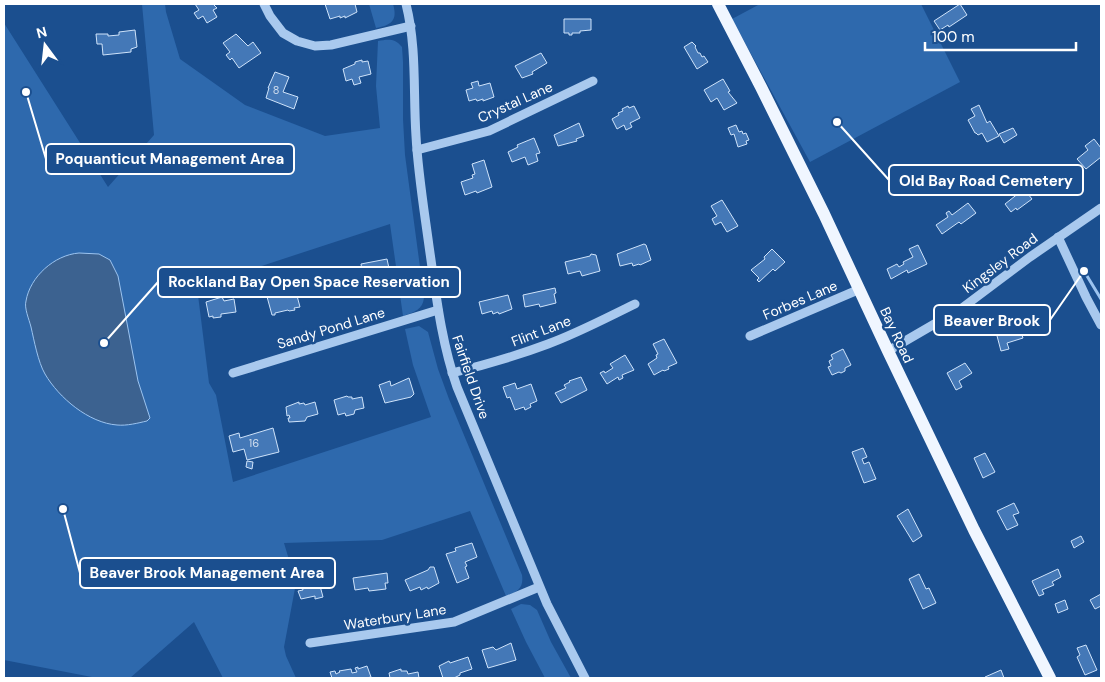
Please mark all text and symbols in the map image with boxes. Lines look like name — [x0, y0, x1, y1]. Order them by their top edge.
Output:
north arrow — [20, 20, 70, 70]
scale bar — [925, 20, 1076, 52]
text: N — [34, 22, 49, 42]
text: 100 m — [932, 27, 975, 47]
street label: Crystal Lane — [475, 77, 555, 127]
house number: 8 — [273, 83, 279, 97]
callout: Poquanticut Management Area — [46, 144, 294, 174]
text: Poquanticut Management Area — [56, 149, 284, 169]
callout: Old Bay Road Cemetery — [889, 165, 1083, 195]
text: Old Bay Road Cemetery — [899, 171, 1073, 191]
street label: Kingsley Road — [959, 229, 1041, 297]
callout: Rockland Bay Open Space Reservation — [158, 267, 460, 297]
text: Rockland Bay Open Space Reservation — [168, 272, 450, 292]
street label: Forbes Lane — [760, 276, 840, 324]
street label: Sandy Pond Lane — [275, 303, 387, 353]
street label: Bay Road — [876, 304, 918, 366]
callout: Beaver Brook — [934, 305, 1050, 335]
street label: Flint Lane — [509, 311, 573, 351]
text: Beaver Brook — [944, 311, 1041, 331]
street label: Fairfield Drive — [448, 333, 494, 421]
house number: 16 — [249, 436, 259, 450]
callout: Beaver Brook Management Area — [80, 558, 335, 588]
text: Beaver Brook Management Area — [90, 563, 324, 583]
street label: Waterbury Lane — [343, 600, 447, 634]

